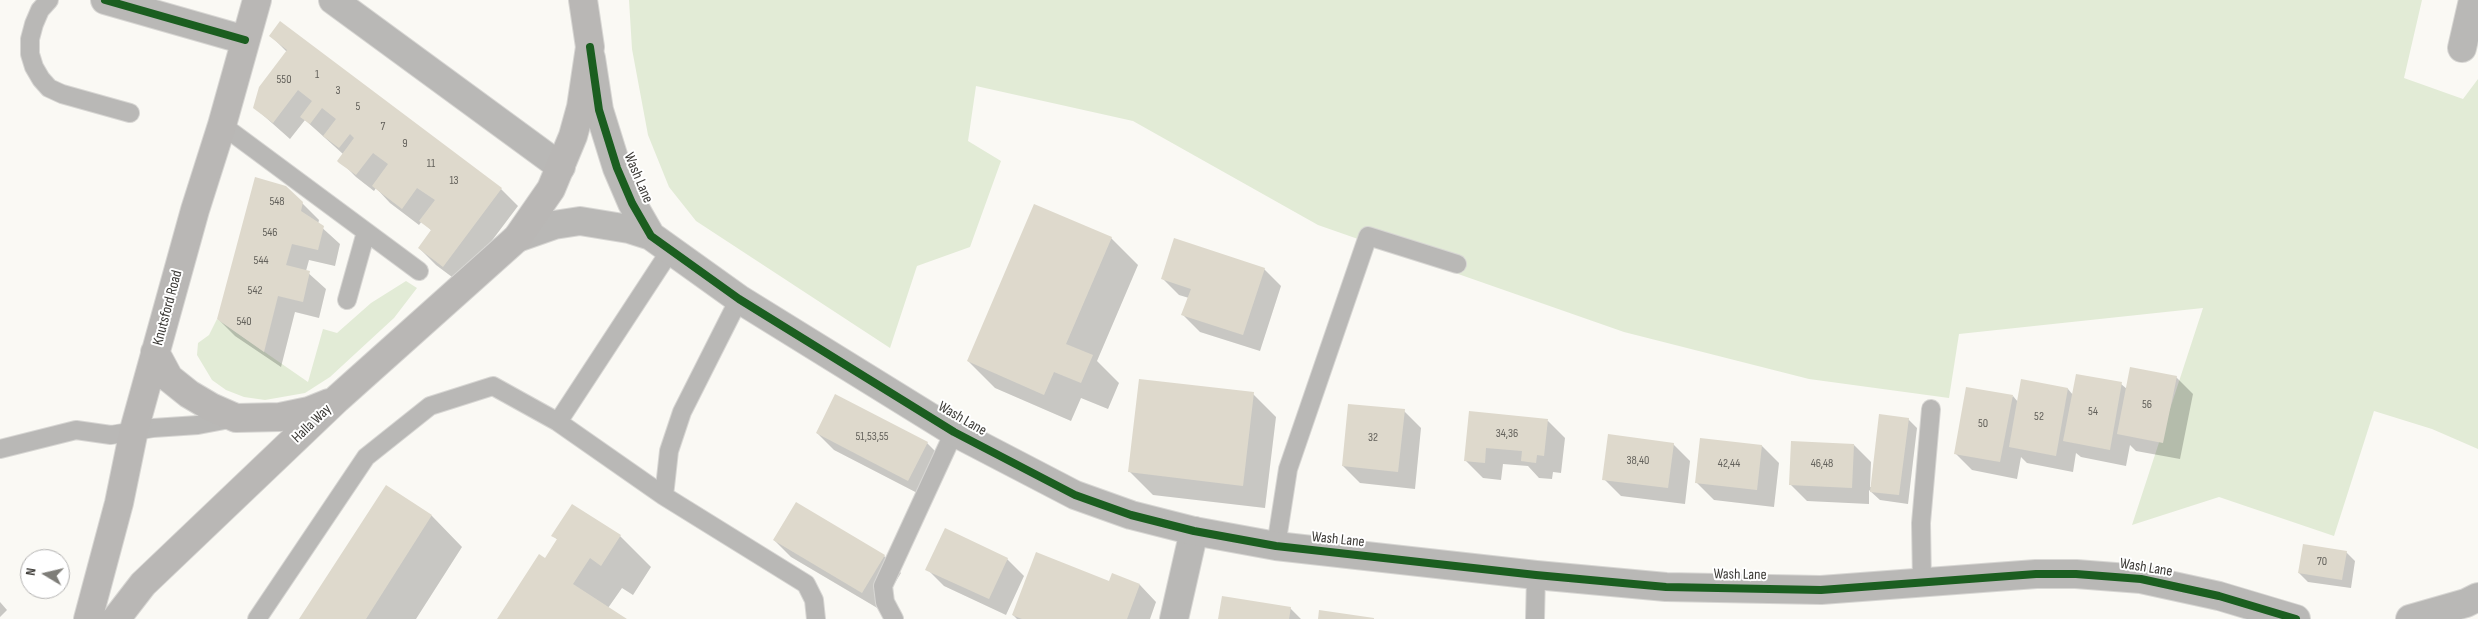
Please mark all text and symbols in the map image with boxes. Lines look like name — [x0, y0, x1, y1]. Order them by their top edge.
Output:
house number: 1 — [315, 68, 319, 82]
house number: 550 — [277, 73, 291, 87]
house number: 3 — [335, 84, 341, 98]
house number: 5 — [356, 100, 360, 114]
house number: 7 — [381, 120, 385, 134]
house number: 9 — [402, 137, 408, 151]
street label: Wash Lane — [619, 150, 657, 206]
house number: 11 — [427, 157, 435, 171]
house number: 13 — [449, 174, 459, 188]
house number: 548 — [269, 195, 285, 209]
house number: 546 — [262, 226, 278, 240]
house number: 544 — [254, 254, 268, 268]
street label: Knutsford Road — [149, 268, 187, 348]
house number: 542 — [248, 284, 262, 298]
house number: 540 — [236, 315, 252, 329]
street label: Wash Lane — [935, 398, 989, 440]
house number: 56 — [2142, 398, 2152, 412]
street label: Halla Way — [289, 401, 335, 447]
house number: 54 — [2088, 405, 2098, 419]
house number: 52 — [2034, 410, 2044, 424]
house number: 50 — [1978, 417, 1988, 431]
house number: 34,36 — [1496, 427, 1518, 441]
house number: 51,53,55 — [855, 430, 889, 444]
house number: 32 — [1368, 431, 1378, 445]
house number: 38,40 — [1627, 454, 1649, 468]
house number: 42,44 — [1718, 457, 1740, 471]
house number: 46,48 — [1811, 457, 1833, 471]
street label: Wash Lane — [1311, 528, 1365, 552]
north arrow — [20, 549, 70, 599]
street label: Wash Lane — [2118, 555, 2174, 581]
house number: 70 — [2317, 555, 2327, 569]
street label: Wash Lane — [1713, 566, 1767, 584]
text: N — [22, 567, 40, 577]

